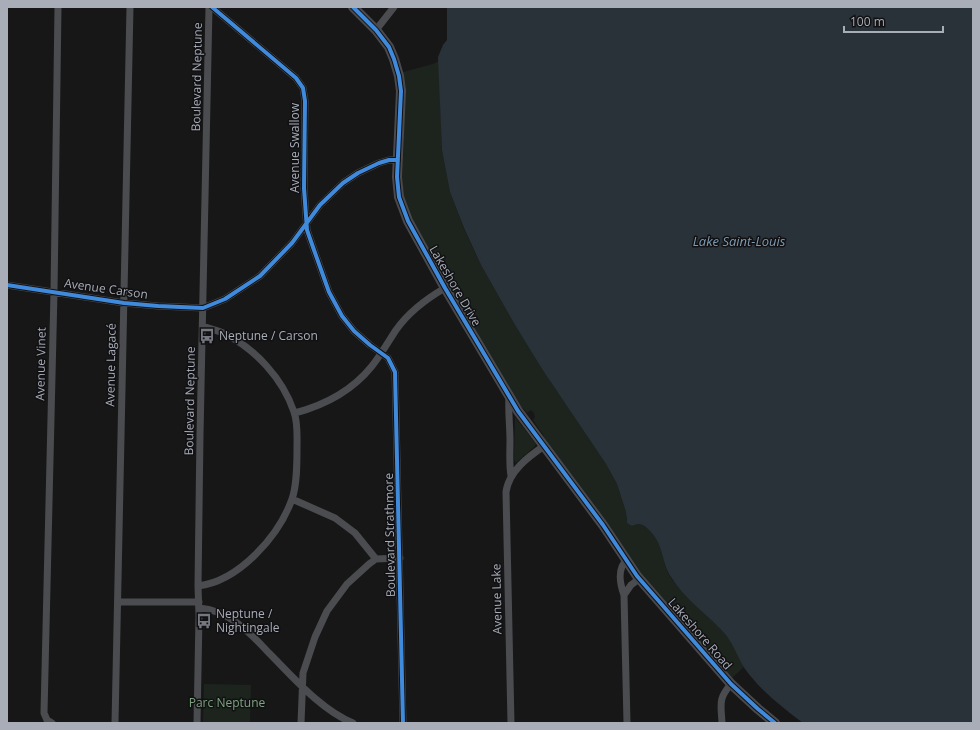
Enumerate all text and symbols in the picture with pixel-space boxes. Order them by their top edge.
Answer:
scale bar [844,8,943,34]
text: 100 m [850,13,885,30]
street label: Boulevard Neptune [187,22,206,132]
street label: Avenue Swallow [286,102,303,193]
water label: Lake Saint-Louis [693,232,786,250]
street label: Lakeshore Drive [425,242,486,329]
street label: Avenue Carson [63,274,149,303]
street label: Avenue Lagacé [101,323,120,407]
street label: Avenue Vinet [31,327,50,401]
bus stop icon: Neptune / Carson [198,327,216,345]
place label: Neptune / Carson [219,327,318,344]
street label: Boulevard Neptune [180,346,199,456]
street label: Boulevard Strathmore [380,473,399,597]
street label: Avenue Lake [487,563,506,635]
street label: Lakeshore Road [665,594,736,673]
place label: Neptune / Nightingale [216,605,280,636]
bus stop icon: Neptune / Nightingale [195,612,213,630]
park label: Parc Neptune [189,694,266,711]

